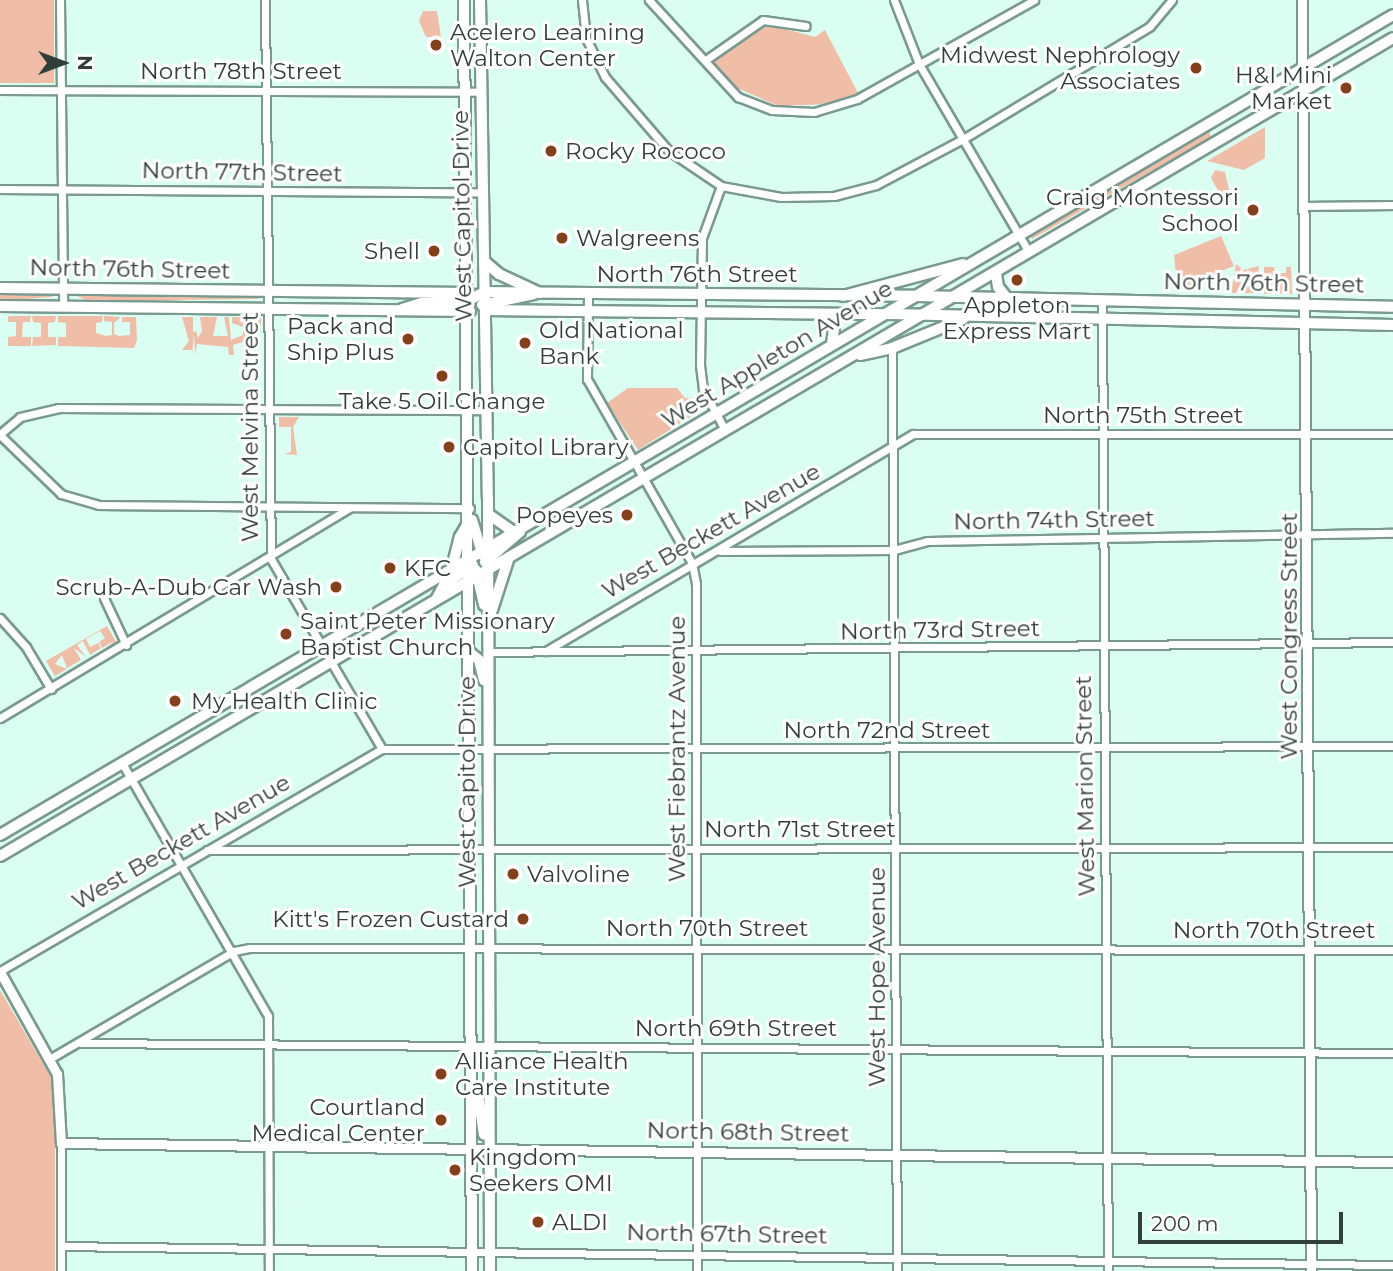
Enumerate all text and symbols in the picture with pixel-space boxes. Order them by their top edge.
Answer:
place label: Acelero Learning Walton Center [450,18,645,72]
north arrow [28,28,98,98]
marker: Acelero Learning Walton Center [428,37,444,53]
place label: Midwest Nephrology Associates [940,41,1180,95]
text: N [73,55,96,71]
street label: North 78th Street [140,57,342,85]
marker: Midwest Nephrology Associates [1186,58,1206,78]
place label: H&I Mini Market [1235,61,1332,115]
marker: H&I Mini Market [1338,80,1354,96]
street label: West Capitol Drive [446,110,478,322]
place label: Rocky Rococo [565,137,726,165]
marker: Rocky Rococo [543,143,559,159]
street label: North 77th Street [141,156,343,188]
place label: Craig Montessori School [1046,183,1239,237]
marker: Craig Montessori School [1245,202,1261,218]
place label: Walgreens [576,224,699,252]
marker: Walgreens [554,230,570,246]
place label: Shell [364,237,420,265]
marker: Shell [426,243,442,259]
street label: North 76th Street [29,253,231,285]
street label: North 76th Street [596,260,798,288]
street label: North 76th Street [1163,267,1365,299]
marker: Appleton Express Mart [1009,272,1025,288]
street label: West Appleton Avenue [657,274,897,434]
place label: Appleton Express Mart [943,291,1091,345]
street label: West Melvina Street [236,312,264,542]
place label: Pack and Ship Plus [287,312,394,366]
place label: Old National Bank [539,316,684,370]
marker: Pack and Ship Plus [400,331,416,347]
marker: Old National Bank [517,335,533,351]
marker: Take 5 Oil Change [434,368,450,384]
place label: Take 5 Oil Change [339,387,545,415]
street label: North 75th Street [1043,401,1243,429]
place label: Capitol Library [463,433,629,461]
marker: Capitol Library [441,439,457,455]
street label: West Beckett Avenue [597,457,825,605]
place label: Popeyes [516,501,613,529]
street label: North 74th Street [953,504,1155,536]
marker: Popeyes [619,507,635,523]
street label: West Congress Street [1275,512,1303,760]
place label: KFC [404,554,451,582]
marker: KFC [382,560,398,576]
place label: Scrub-A-Dub Car Wash [55,573,322,601]
marker: Scrub-A-Dub Car Wash [328,579,344,595]
place label: Saint Peter Missionary Baptist Church [300,607,555,661]
street label: North 73rd Street [840,614,1040,646]
street label: West Fiebrantz Avenue [663,616,691,882]
marker: Saint Peter Missionary Baptist Church [278,626,294,642]
street label: West Marion Street [1069,675,1101,897]
street label: West Capitol Drive [453,676,481,888]
place label: My Health Clinic [191,687,378,715]
marker: My Health Clinic [165,691,185,711]
street label: North 72nd Street [784,716,990,744]
street label: West Beckett Avenue [67,768,295,916]
street label: North 71st Street [704,815,896,843]
place label: Valvoline [527,860,630,888]
marker: Valvoline [505,866,521,882]
street label: West Hope Avenue [863,867,891,1087]
place label: Kitt's Frozen Custard [272,905,509,933]
marker: Kitt's Frozen Custard [515,911,531,927]
street label: North 70th Street [606,914,808,942]
street label: North 70th Street [1173,916,1375,944]
street label: North 69th Street [635,1014,837,1042]
place label: Alliance Health Care Institute [455,1047,629,1101]
marker: Alliance Health Care Institute [433,1066,449,1082]
place label: Courtland Medical Center [251,1093,425,1147]
marker: Courtland Medical Center [431,1110,451,1130]
street label: North 68th Street [646,1116,850,1148]
place label: Kingdom Seekers OMI [469,1143,613,1197]
marker: Kingdom Seekers OMI [447,1162,463,1178]
scale bar [1141,1198,1346,1242]
place label: ALDI [552,1208,608,1236]
text: 200 m [1151,1211,1218,1236]
marker: ALDI [530,1214,546,1230]
street label: North 67th Street [626,1218,828,1250]

